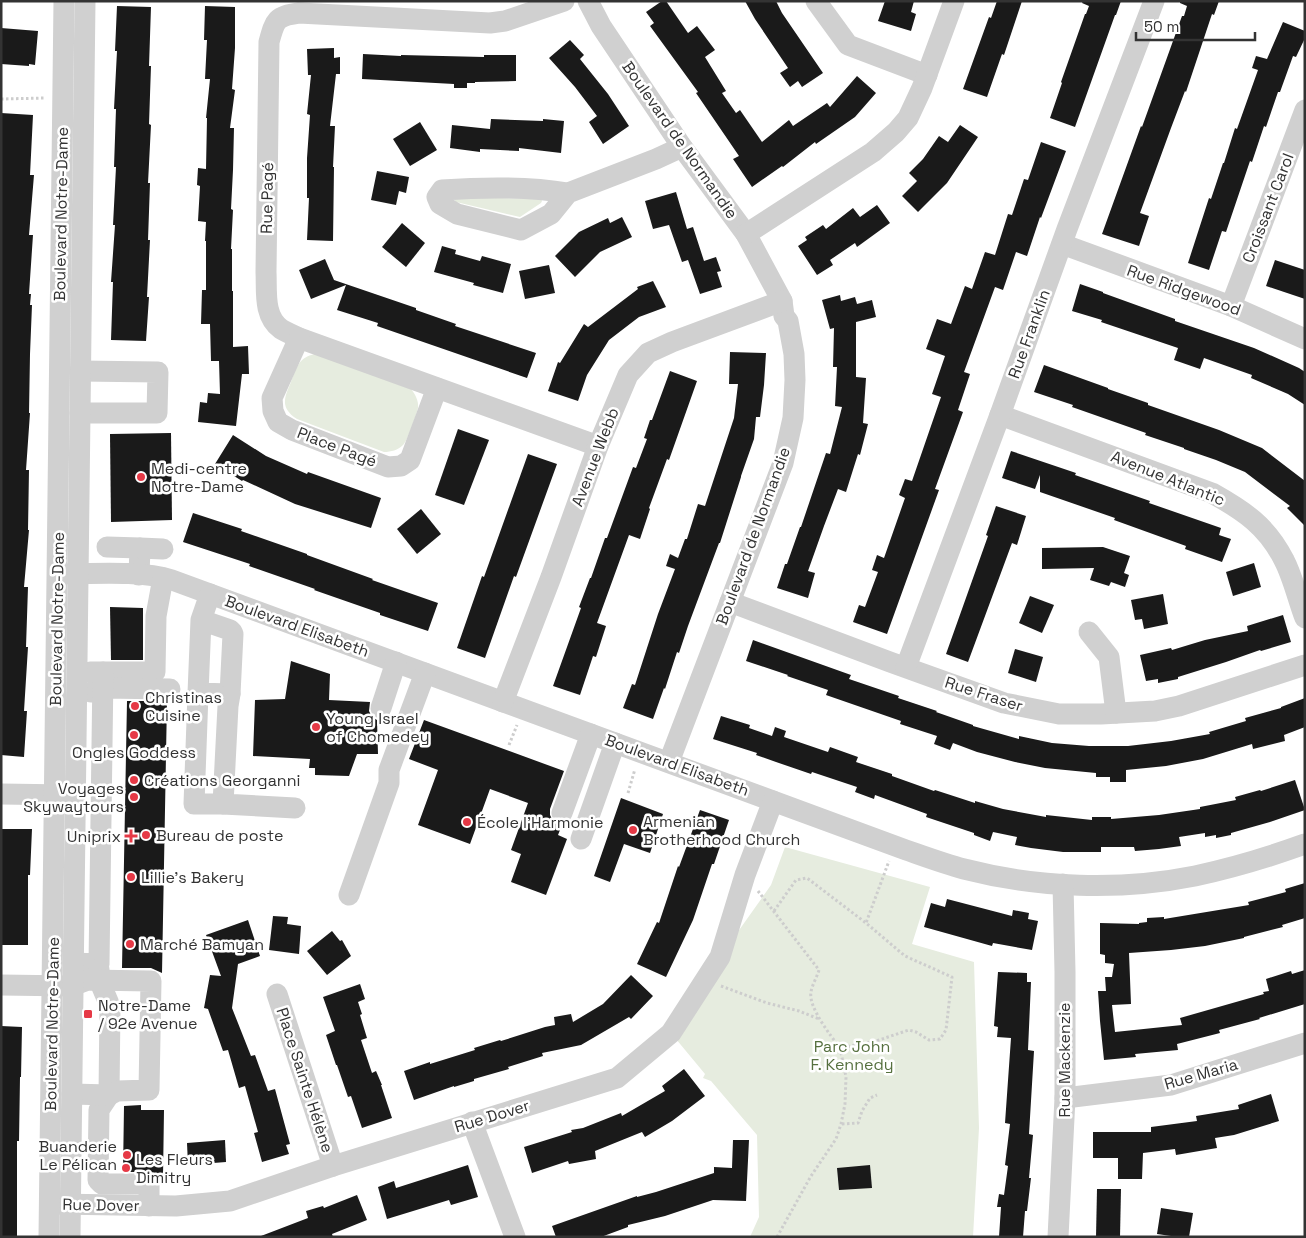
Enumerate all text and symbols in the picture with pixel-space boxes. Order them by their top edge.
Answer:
scale bar [1136,10,1255,42]
text: 50 m [1144,17,1179,36]
street label: Boulevard de Normandie [617,57,743,223]
street label: Boulevard Notre-Dame [49,127,73,301]
street label: Croissant Carol [1237,150,1299,266]
street label: Rue Pagé [256,162,278,234]
street label: Rue Ridgewood [1124,260,1244,320]
street label: Rue Franklin [1003,287,1055,381]
street label: Avenue Webb [566,405,624,509]
street label: Place Pagé [294,422,380,472]
street label: Boulevard de Normandie [711,444,795,628]
street label: Avenue Atlantic [1108,446,1228,510]
place label: Medi-centre Notre-Dame [151,458,247,497]
marker: Medi-centre Notre-Dame [135,471,147,483]
street label: Boulevard Notre-Dame [45,532,69,706]
street label: Boulevard Elisabeth [222,590,372,662]
street label: Rue Fraser [942,672,1026,716]
place label: Christinas Cuisine [145,687,222,726]
marker: Christinas Cuisine [129,700,141,712]
place label: Young Israel of Chomedey [326,708,430,747]
marker: Young Israel of Chomedey [310,721,322,733]
marker: Ongles Goddess [128,729,140,741]
street label: Boulevard Elisabeth [602,729,752,801]
place label: Ongles Goddess [72,742,196,763]
place label: Créations Georganni [144,770,300,791]
marker: Créations Georganni [128,774,140,786]
place label: Voyages Skywaytours [23,778,124,817]
marker: Voyages Skywaytours [128,791,140,803]
place label: Armenian Brotherhood Church [643,811,800,850]
place label: École l'Harmonie [477,812,603,833]
marker: École l'Harmonie [461,816,473,828]
marker: Armenian Brotherhood Church [627,824,639,836]
place label: Bureau de poste [156,825,283,846]
place label: Uniprix [67,826,121,847]
marker: Bureau de poste [140,829,152,841]
marker: Uniprix [125,830,137,842]
place label: Lillie's Bakery [141,867,244,888]
marker: Lillie's Bakery [125,871,137,883]
place label: Marché Bamyan [140,934,264,955]
street label: Boulevard Notre-Dame [40,937,64,1111]
marker: Marché Bamyan [124,938,136,950]
place label: Notre-Dame / 92e Avenue [98,995,197,1034]
street label: Rue Mackenzie [1054,1002,1075,1118]
street label: Place Sainte Hélène [272,1005,338,1155]
marker: Notre-Dame / 92e Avenue [82,1008,94,1020]
park label: Parc John F. Kennedy [810,1036,894,1075]
street label: Rue Maria [1162,1053,1240,1095]
street label: Rue Dover [452,1095,532,1137]
place label: Buanderie Le Pélican [38,1136,117,1175]
marker: Buanderie Le Pélican [121,1149,133,1161]
place label: Les Fleurs Dimitry [136,1149,213,1188]
marker: Les Fleurs Dimitry [120,1162,132,1174]
street label: Rue Dover [62,1194,140,1216]

